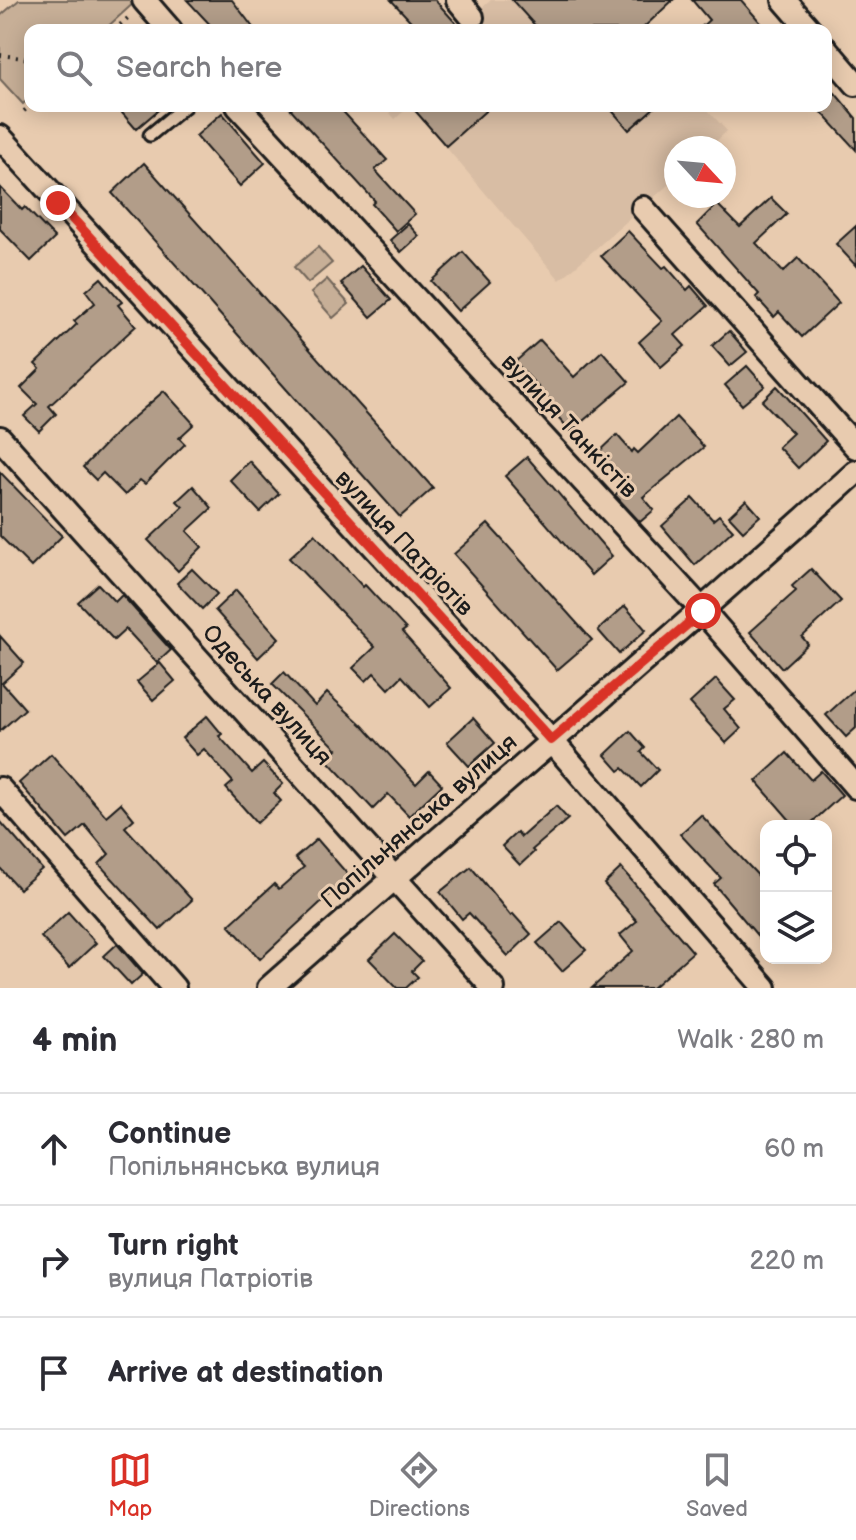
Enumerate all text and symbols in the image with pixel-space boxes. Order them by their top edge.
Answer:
search box [24,24,832,112]
icon: search [52,46,96,90]
text: Search here [116,50,282,86]
north arrow [664,136,736,208]
route end [40,185,76,221]
street label: вулиця Танкістів [495,348,643,504]
street label: вулиця Патріотів [329,464,479,622]
route start [685,593,721,629]
street label: Одеська вулиця [196,618,338,772]
street label: Попільнянська вулиця [315,728,523,914]
map controls [760,820,832,964]
button: locate [760,820,832,892]
button: layers [760,892,832,964]
text: 4 min [32,1020,118,1061]
text: Walk · 280 m [677,1025,824,1056]
text: Continue [108,1116,231,1152]
icon: ahead [32,1127,76,1171]
text: 60 m [764,1134,824,1165]
text: Попільнянська вулиця [108,1152,380,1183]
text: Turn right [108,1228,239,1264]
icon: right [32,1239,76,1283]
text: 220 m [750,1246,824,1277]
text: вулиця Патріотів [108,1264,313,1295]
icon: arrive [32,1351,76,1395]
text: Arrive at destination [108,1355,384,1391]
tab: Map [108,1448,152,1523]
tab: Directions [369,1448,470,1523]
tab: Saved [686,1448,748,1523]

